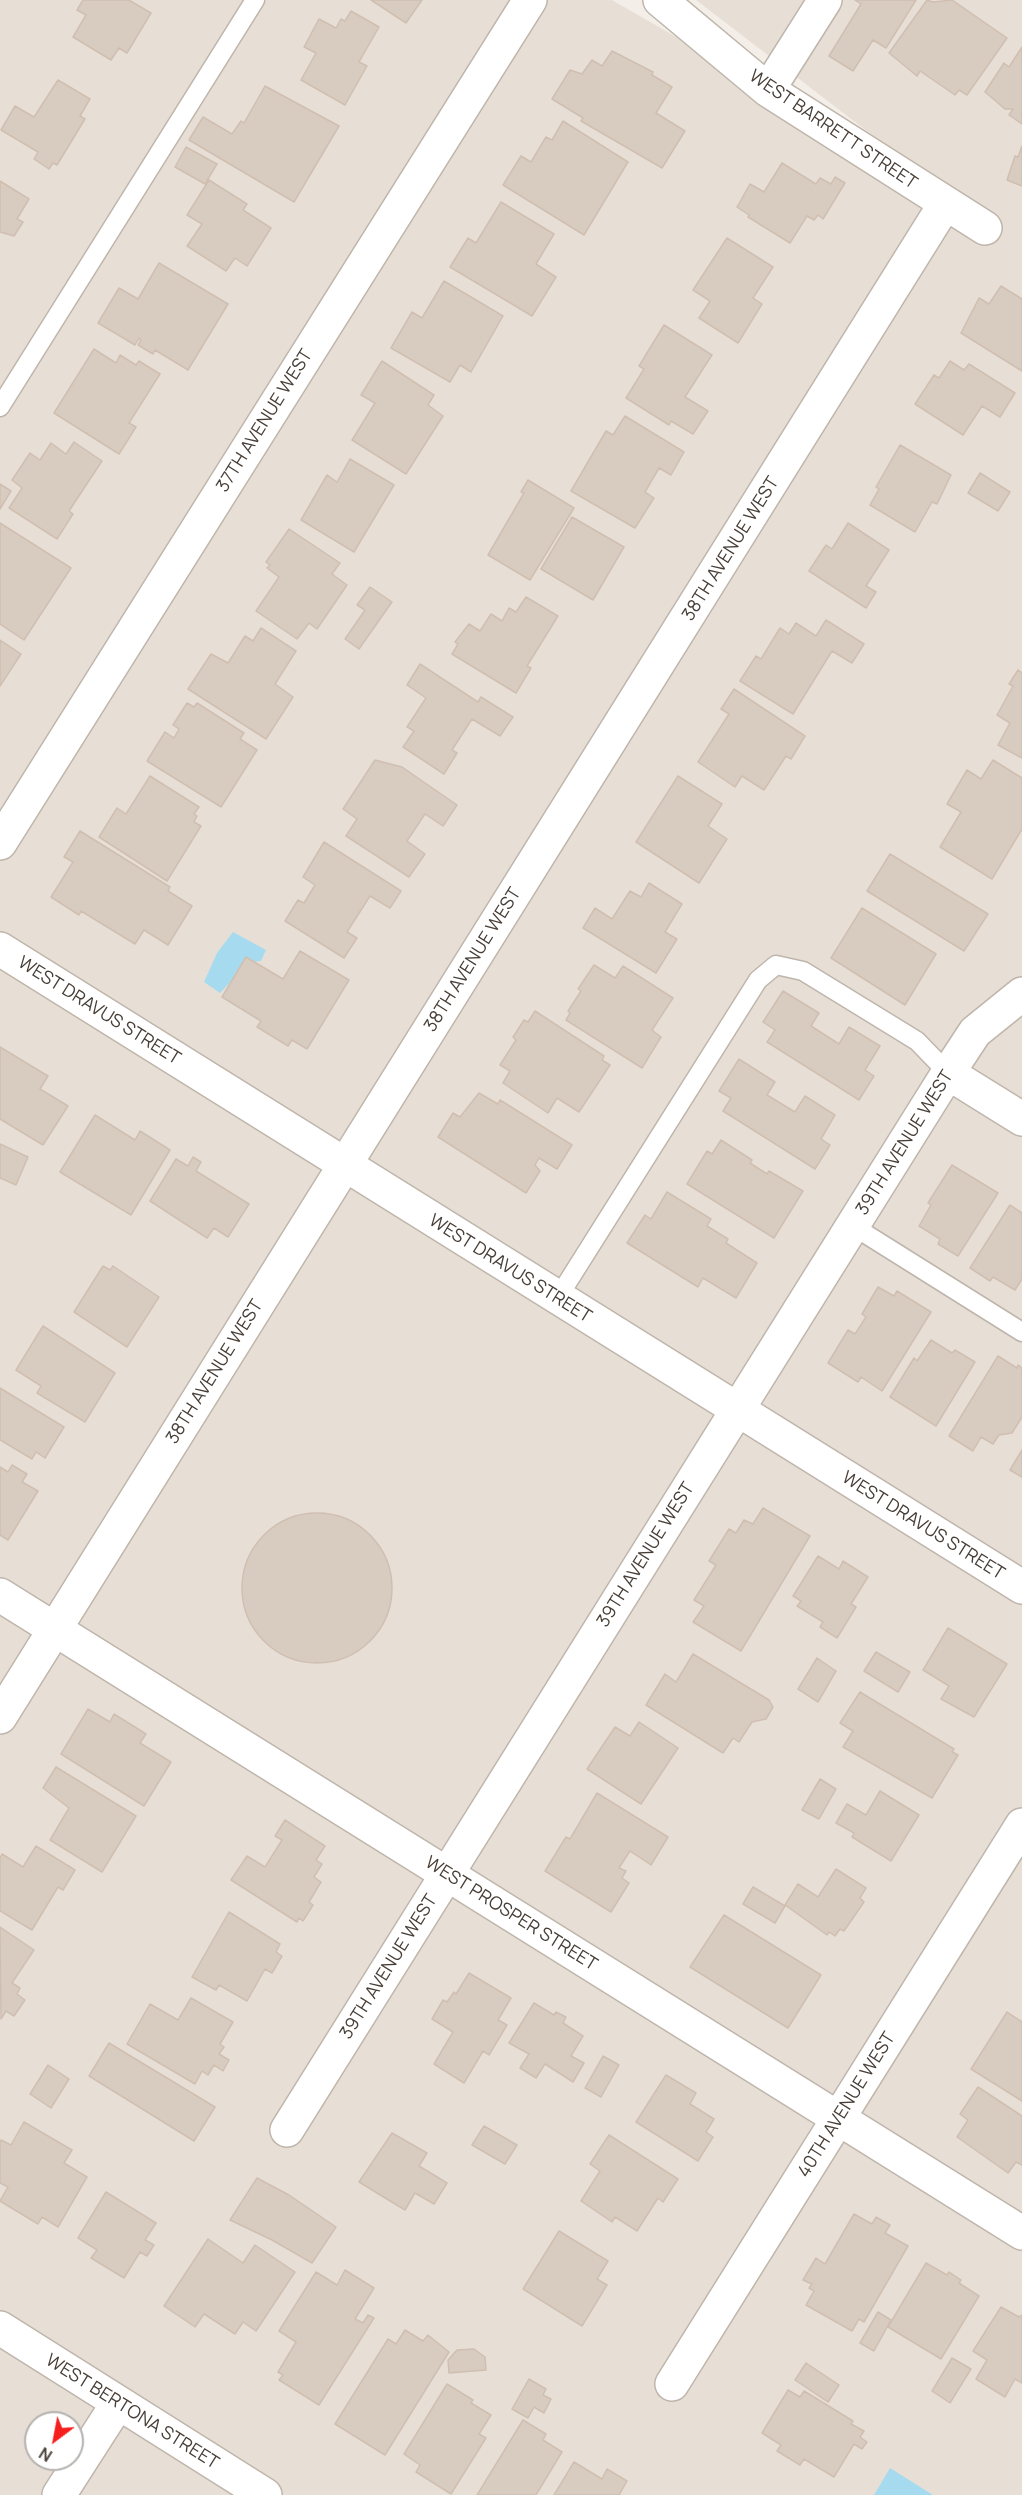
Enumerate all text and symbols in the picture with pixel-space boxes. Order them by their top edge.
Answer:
street label: WEST BARRETT STREET [745,66,921,194]
street label: 37TH AVENUE WEST [212,346,318,496]
street label: 38TH AVENUE WEST [678,473,784,625]
street label: 38TH AVENUE WEST [420,884,526,1036]
street label: WEST DRAVUS STREET [14,952,184,1070]
street label: 39TH AVENUE WEST [852,1067,958,1219]
street label: WEST DRAVUS STREET [425,1210,595,1328]
street label: 38TH AVENUE WEST [162,1296,268,1448]
street label: WEST DRAVUS STREET [838,1467,1008,1585]
street label: 39TH AVENUE WEST [593,1479,699,1631]
street label: WEST PROSPER STREET [421,1852,601,1976]
street label: 39TH AVENUE WEST [336,1891,442,2043]
street label: 40TH AVENUE WEST [794,2029,900,2181]
street label: WEST BERTONA STREET [41,2350,223,2474]
north arrow [24,2411,84,2471]

